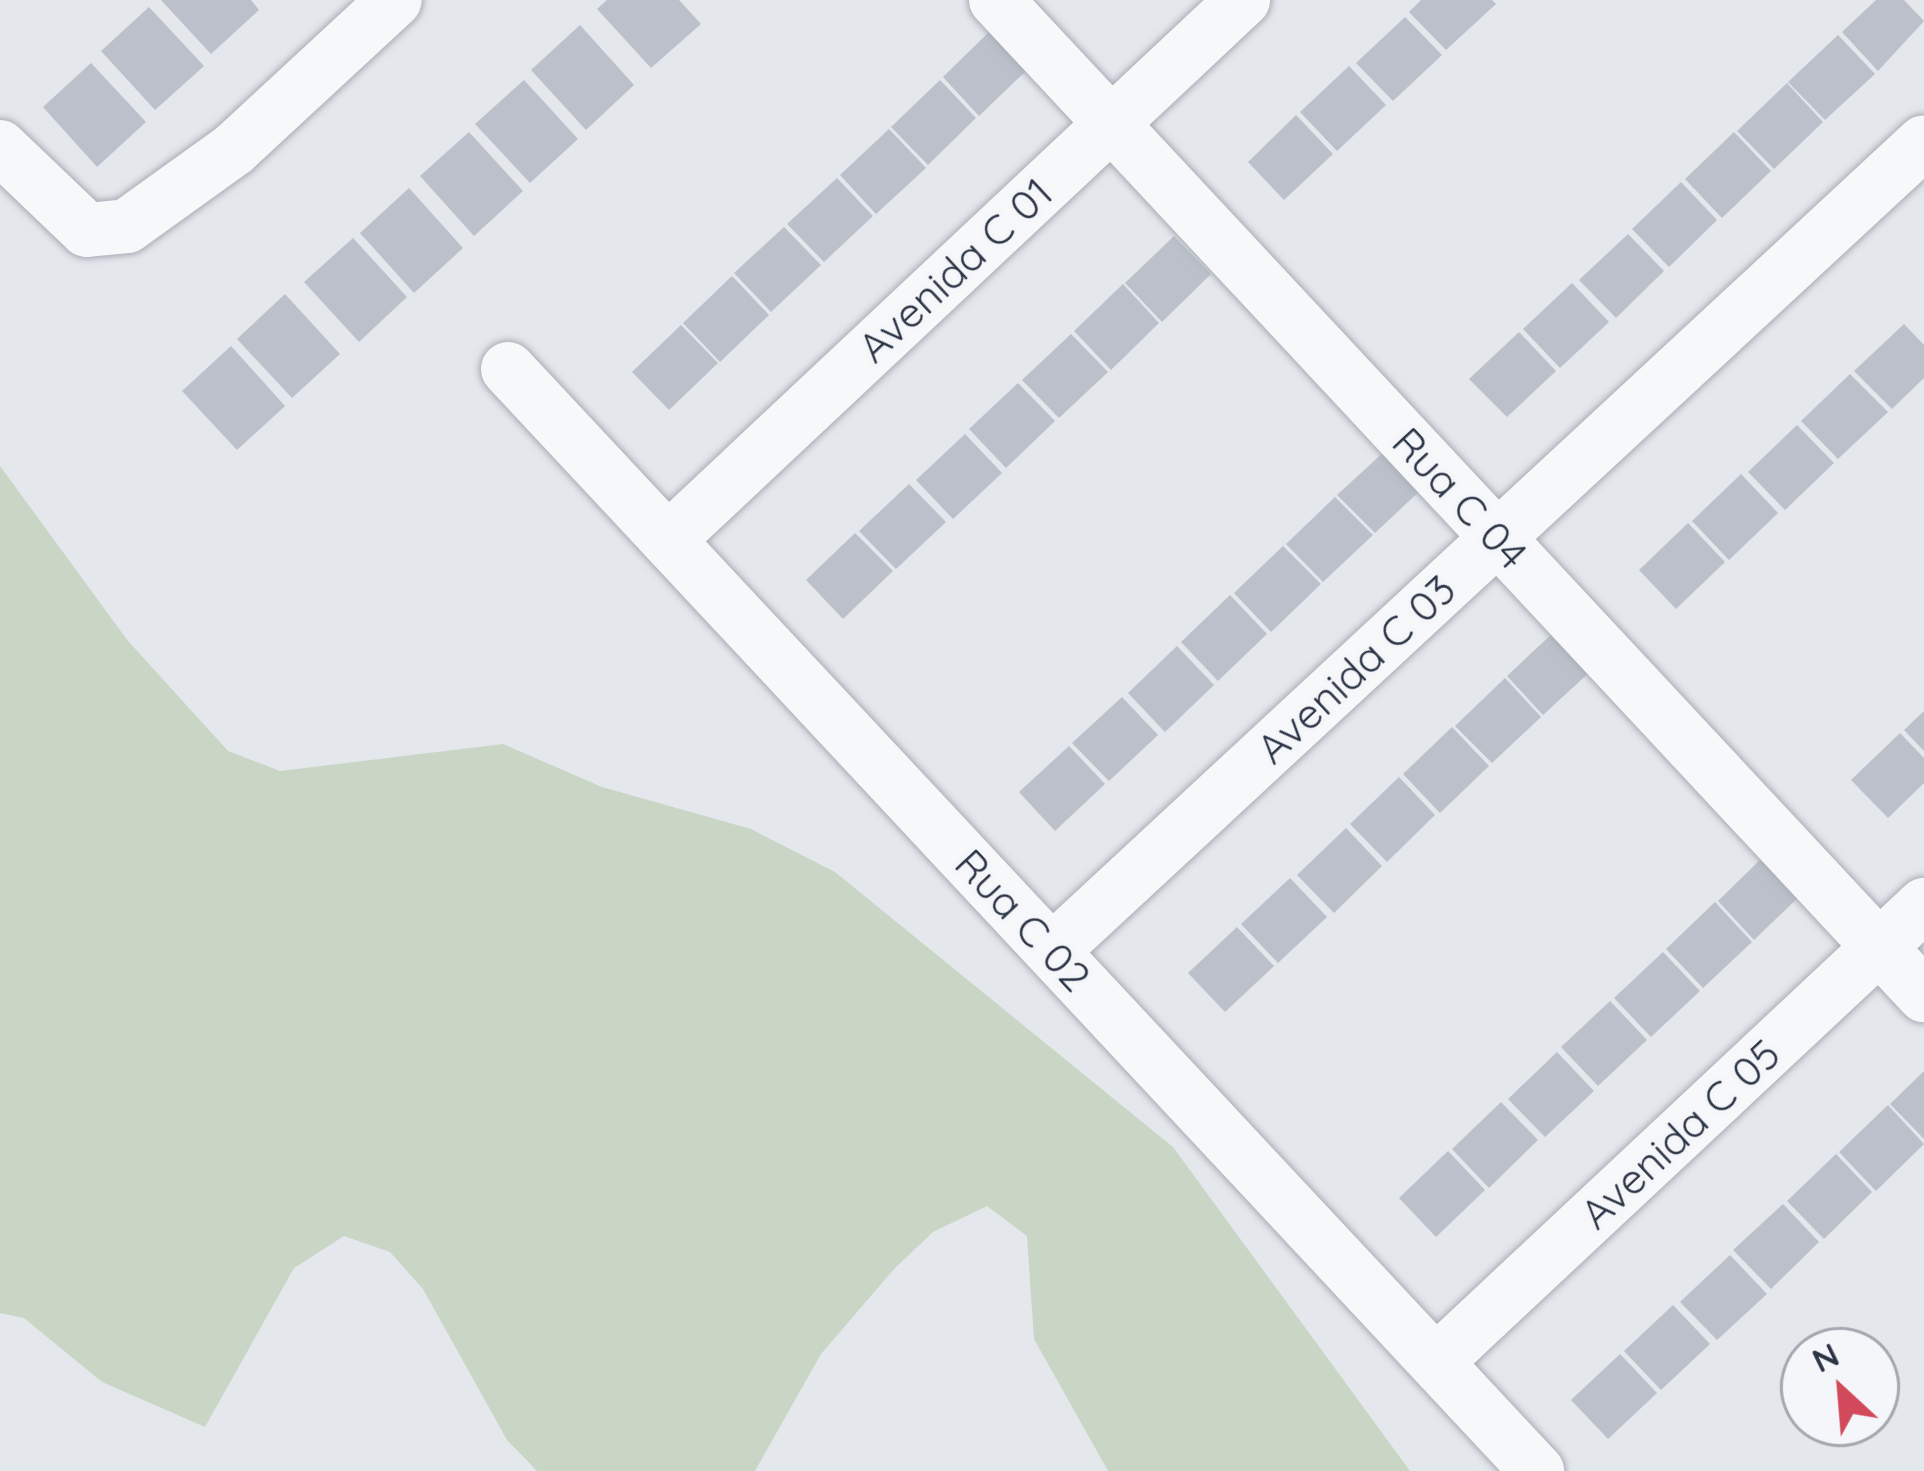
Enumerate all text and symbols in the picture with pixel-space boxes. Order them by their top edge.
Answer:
street label: Avenida C 01 [848,167,1062,373]
street label: Rua C 04 [1382,417,1538,579]
street label: Avenida C 03 [1246,564,1466,774]
street label: Rua C 02 [945,839,1101,1001]
street label: Avenida C 05 [1570,1029,1790,1239]
north arrow [1780,1327,1900,1447]
text: N [1805,1333,1845,1381]

